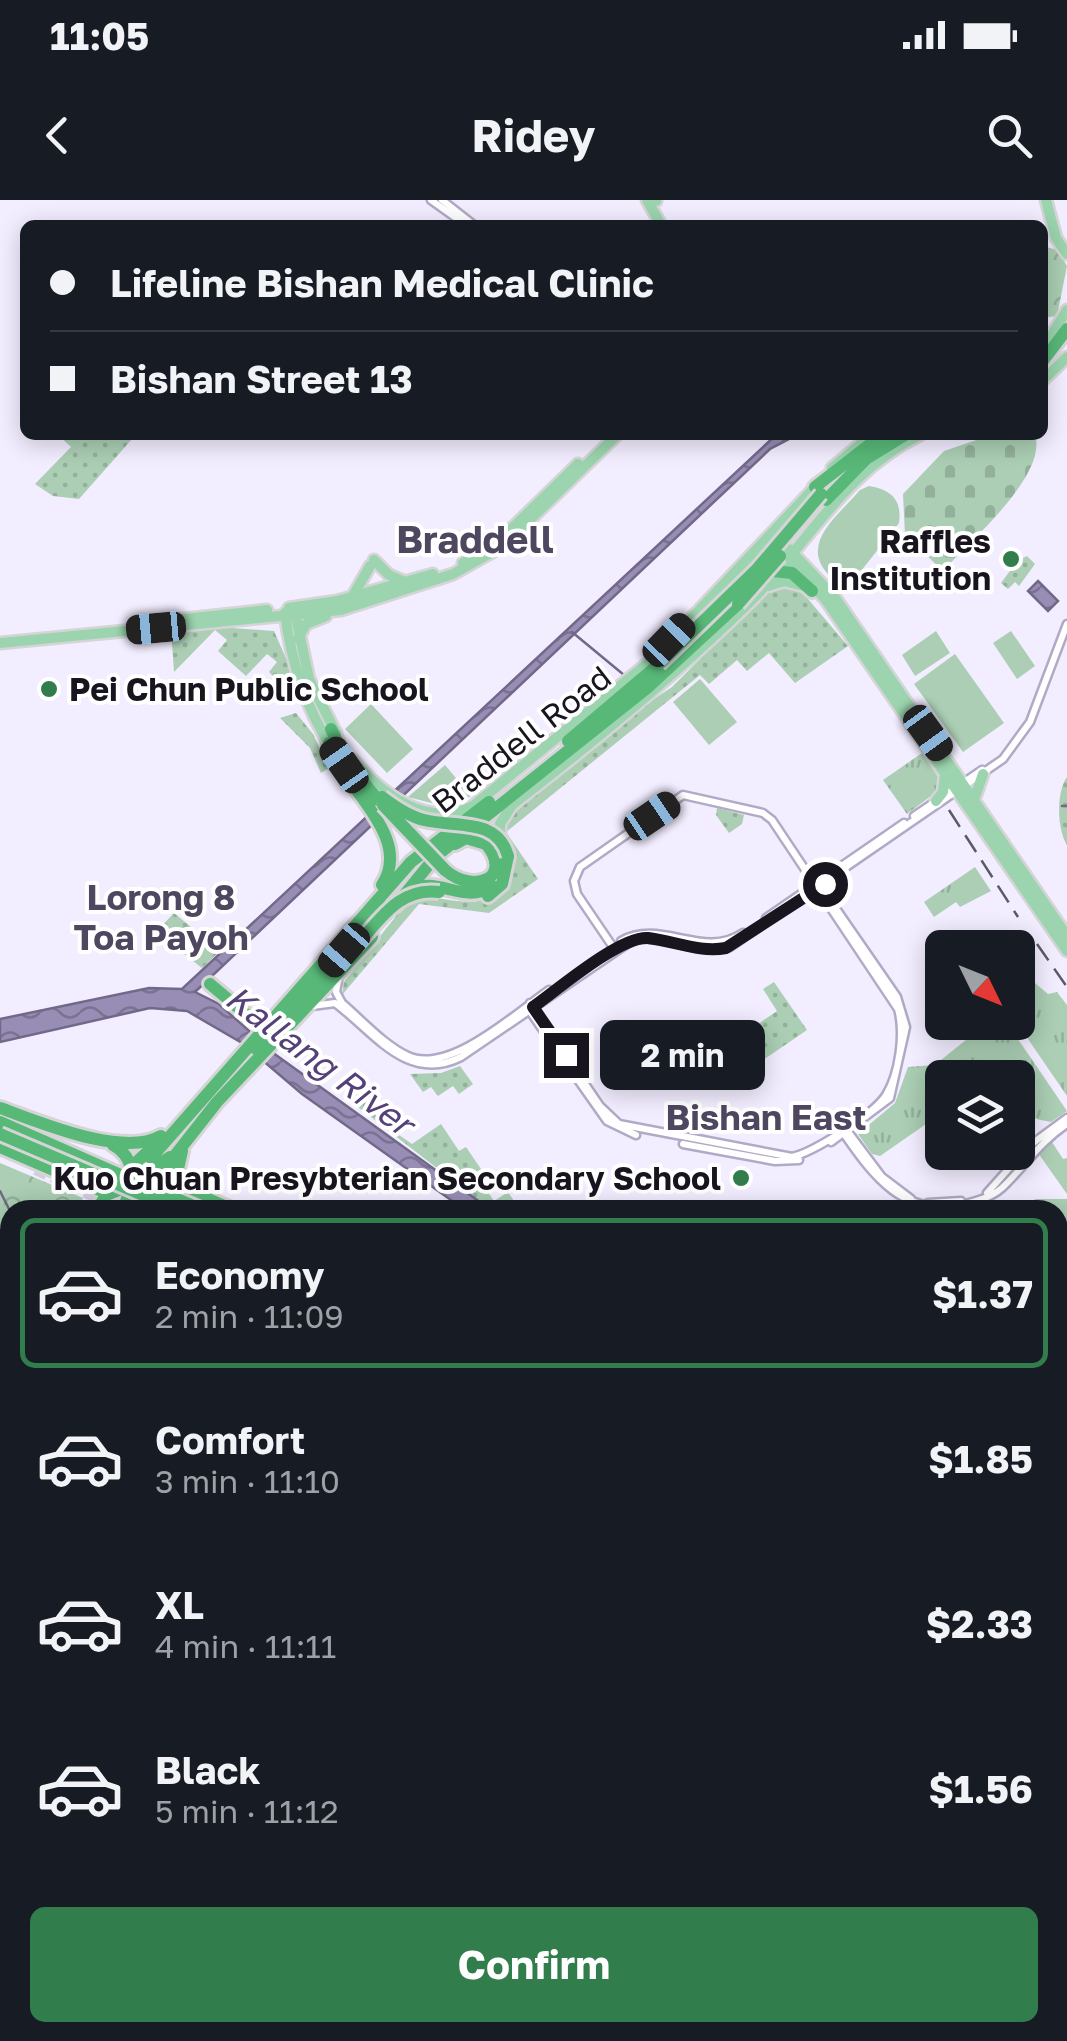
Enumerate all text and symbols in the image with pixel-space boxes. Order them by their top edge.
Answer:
text: 11:05 [50,13,149,58]
icon: back [30,108,85,163]
text: Ridey [472,108,595,162]
icon: search [982,108,1037,163]
text: Lifeline Bishan Medical Clinic [110,260,654,305]
text: Bishan Street 13 [110,356,413,401]
district label: Braddell [396,516,554,561]
place label: Raffles Institution [829,522,991,597]
marker: Raffles Institution [1000,548,1022,570]
car [637,608,701,672]
car [125,610,187,646]
street label: Braddell Road [424,657,618,821]
place label: Pei Chun Public School [69,670,429,708]
marker: Pei Chun Public School [38,678,60,700]
car [898,700,958,766]
car [315,732,373,798]
car [619,787,685,845]
route start [803,862,848,907]
district label: Lorong 8 Toa Payoh [73,876,249,958]
car [313,918,375,982]
north arrow [925,930,1035,1040]
map controls [925,930,1035,1170]
water label: Kallang River [218,976,425,1147]
callout: 2 min [601,1020,766,1090]
route end [544,1033,589,1078]
text: 2 min [641,1036,724,1074]
button: layers [925,1060,1035,1170]
district label: Bishan East [666,1096,866,1138]
place label: Kuo Chuan Presybterian Secondary School [53,1159,721,1197]
marker: Kuo Chuan Presybterian Secondary School [730,1167,752,1189]
icon: car [35,1248,125,1338]
text: Economy [155,1252,324,1297]
text: $1.37 [932,1271,1033,1316]
text: 2 min · 11:09 [155,1297,344,1335]
icon: car [35,1413,125,1503]
text: Comfort [155,1417,305,1462]
text: $1.85 [928,1436,1033,1481]
text: 3 min · 11:10 [155,1462,340,1500]
icon: car [35,1578,125,1668]
text: XL [155,1582,204,1627]
text: $2.33 [926,1601,1033,1646]
text: 4 min · 11:11 [155,1627,336,1665]
icon: car [35,1743,125,1833]
text: Black [155,1747,260,1792]
text: $1.56 [928,1766,1033,1811]
text: 5 min · 11:12 [155,1792,338,1830]
button: Confirm [30,1907,1038,2022]

